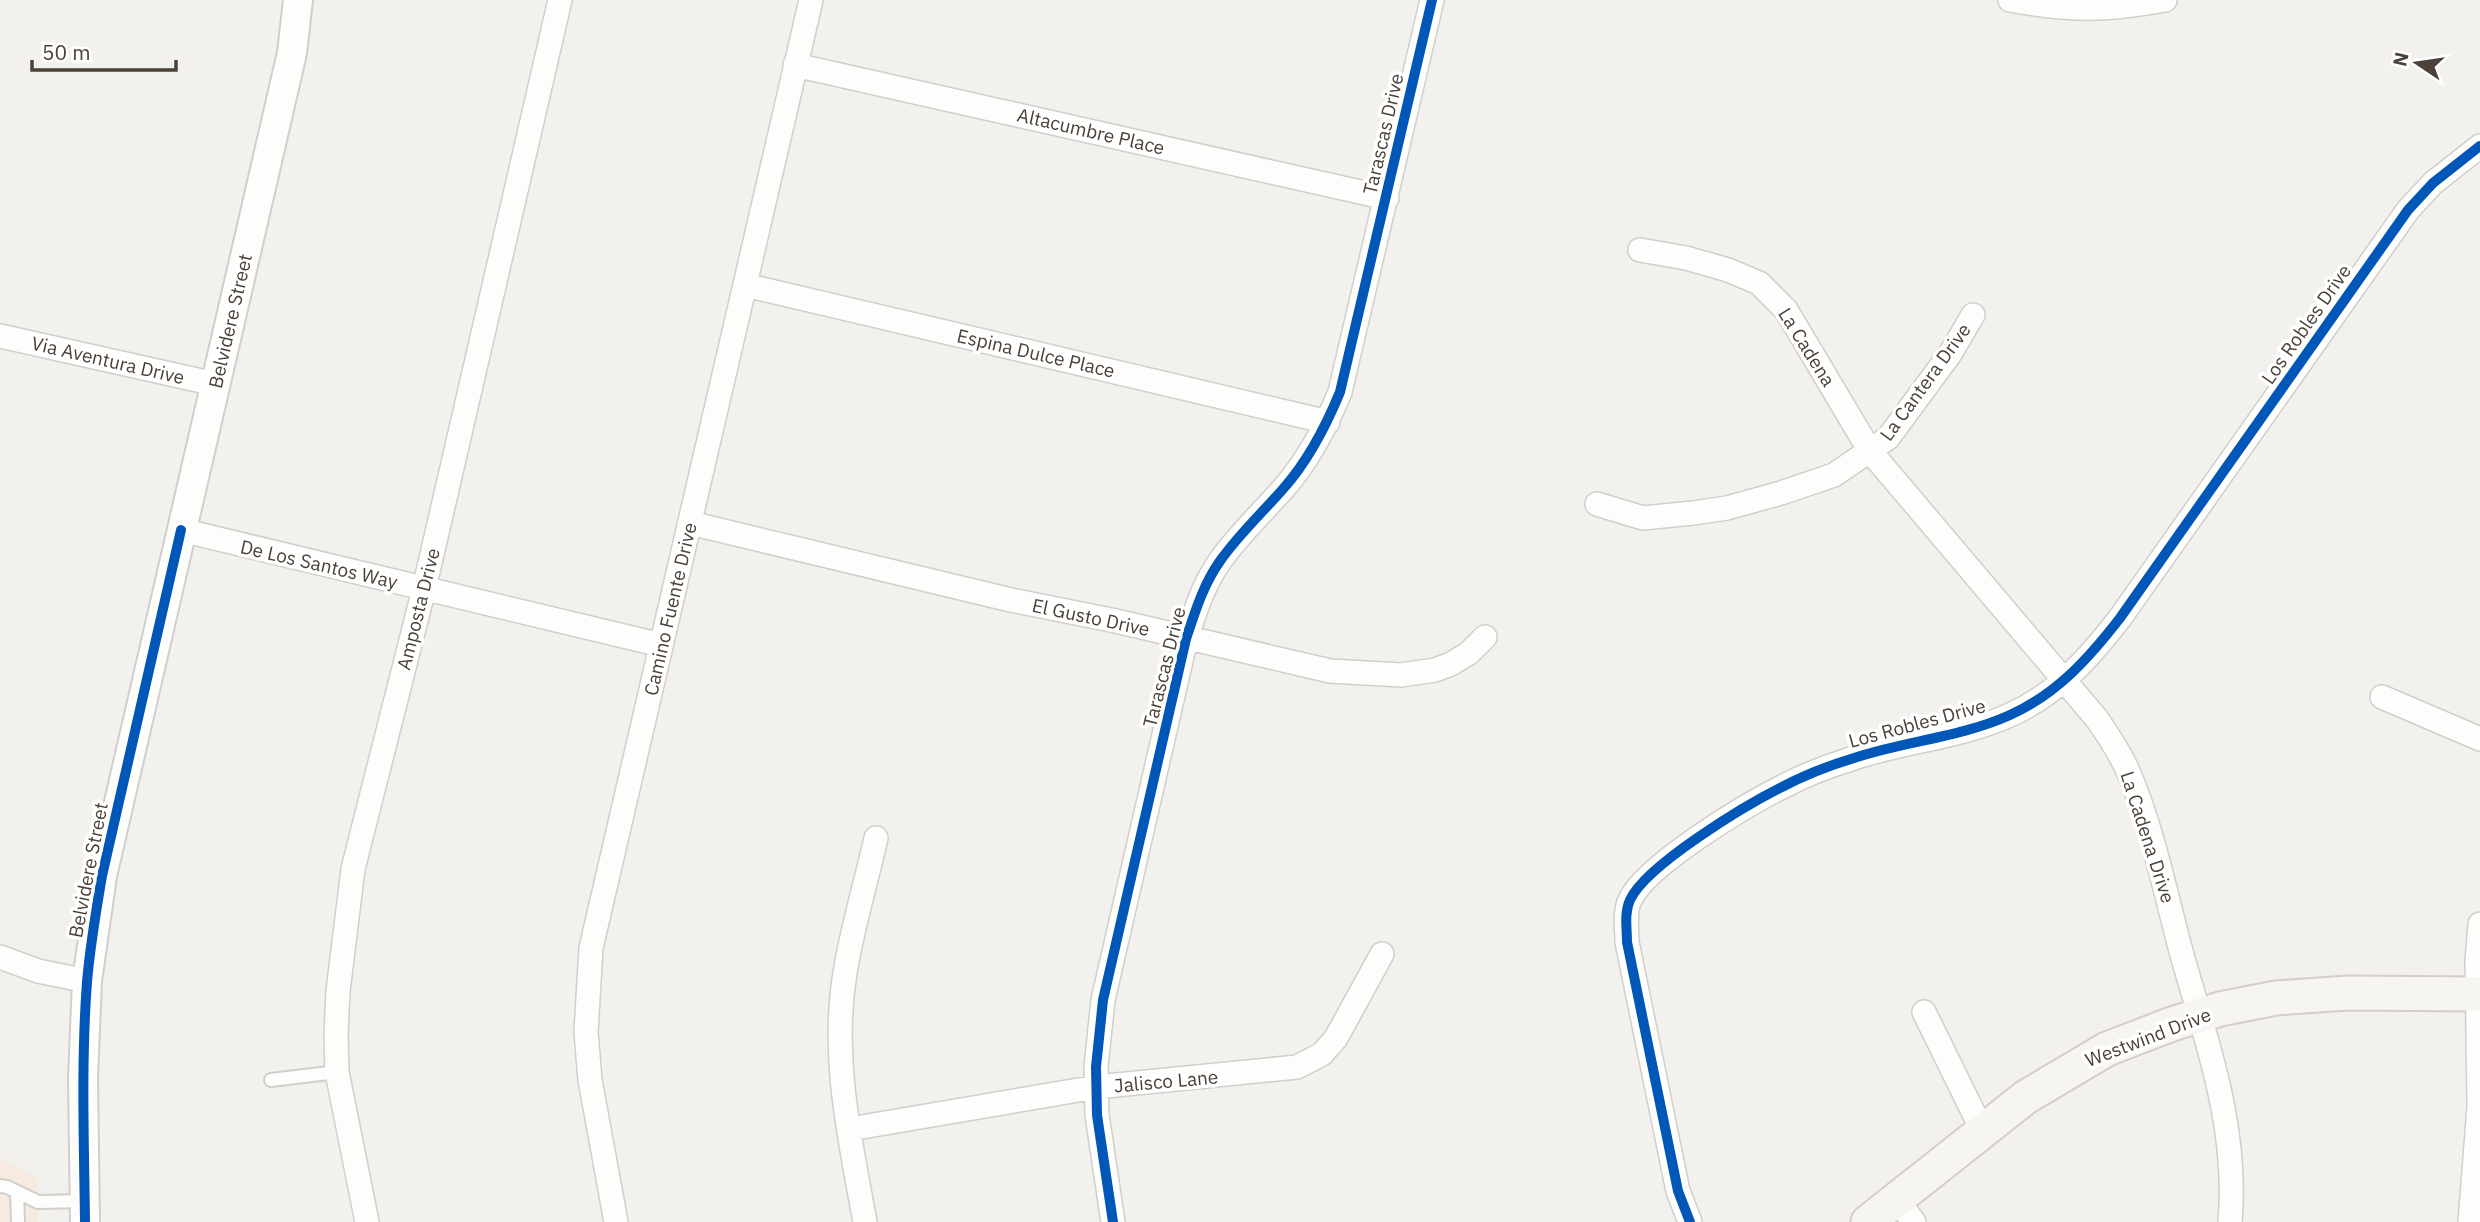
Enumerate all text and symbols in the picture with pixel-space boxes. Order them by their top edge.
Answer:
scale bar [32,28,175,72]
north arrow [2382,28,2452,98]
text: 50 m [42,38,91,66]
text: N [2387,50,2414,69]
street label: Tarascas Drive [1357,71,1409,197]
street label: Altacumbre Place [1015,102,1167,160]
street label: Belvidere Street [203,251,257,391]
street label: Los Robles Drive [2256,259,2356,389]
street label: La Cadena [1773,303,1841,391]
street label: La Cantera Drive [1874,319,1976,445]
street label: Espina Dulce Place [955,323,1117,383]
street label: Via Aventura Drive [29,331,187,389]
street label: Camino Fuente Drive [638,520,702,698]
street label: De Los Santos Way [238,534,400,594]
street label: Amposta Drive [391,545,445,673]
street label: El Gusto Drive [1030,593,1152,641]
street label: Tarascas Drive [1137,604,1191,730]
street label: Los Robles Drive [1846,693,1988,753]
street label: La Cadena Drive [2115,768,2181,906]
street label: Belvidere Street [63,800,113,940]
street label: Westwind Drive [2082,1002,2214,1072]
street label: Jalisco Lane [1113,1064,1219,1098]

